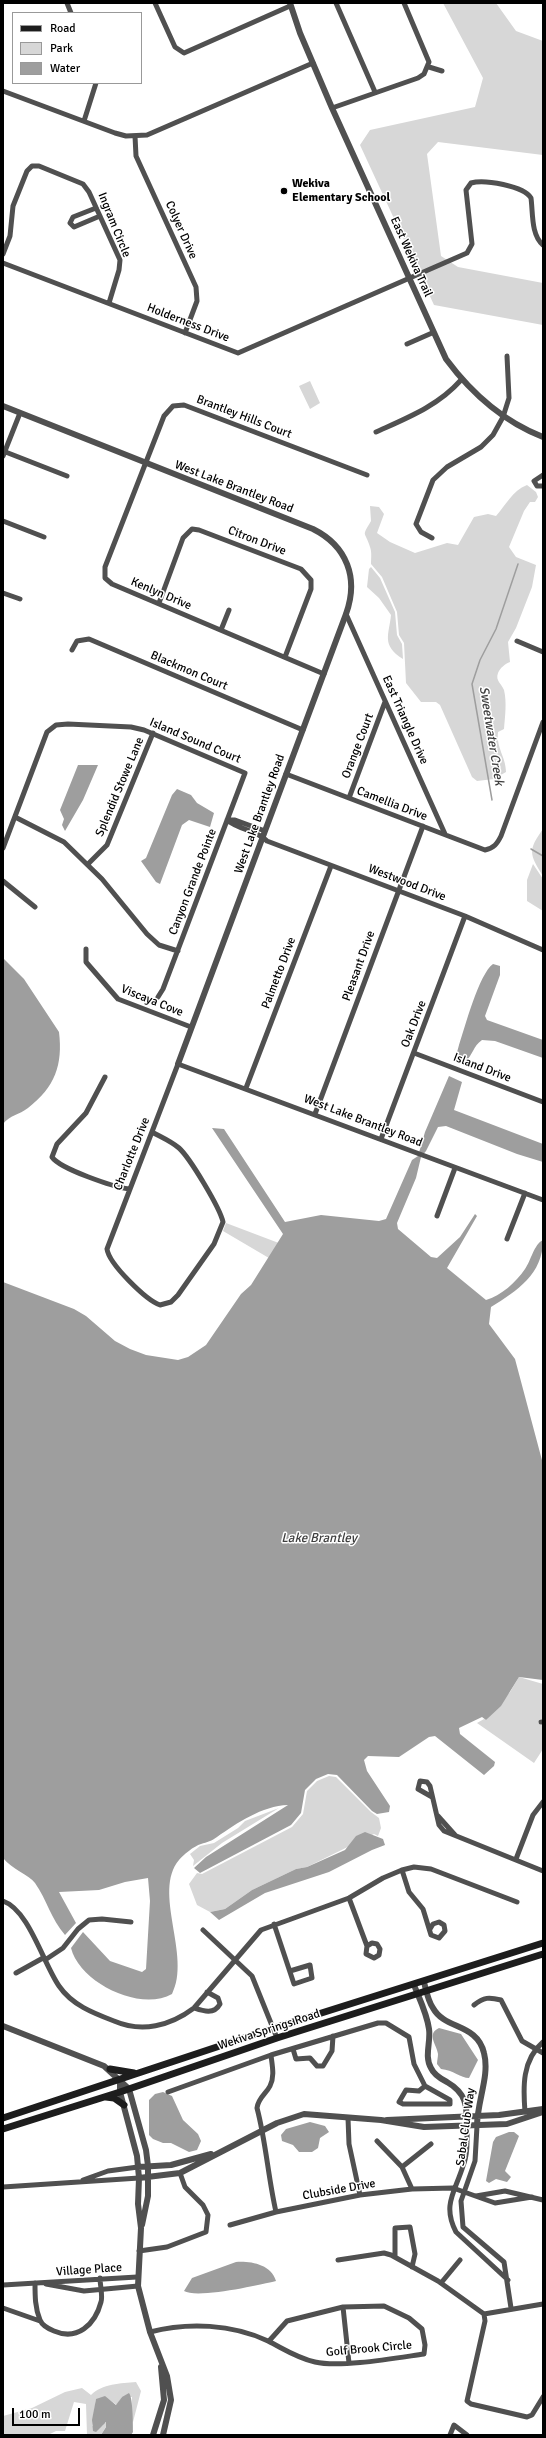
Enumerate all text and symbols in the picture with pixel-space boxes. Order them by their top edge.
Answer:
legend [12,12,142,84]
text: Road [50,21,76,36]
text: Park [50,41,73,56]
text: Water [50,61,80,76]
place label: Wekiva Elementary School [292,177,390,205]
marker: Wekiva Elementary School [279,186,289,196]
street label: Ingram Circle [94,190,134,260]
street label: Colyer Drive [162,199,200,261]
street label: East Wekiva Trail [387,215,435,299]
street label: Holderness Drive [145,301,231,345]
street label: Brantley Hills Court [194,392,294,442]
street label: West Lake Brantley Road [173,458,295,516]
street label: Citron Drive [226,523,288,559]
street label: Kenlyn Drive [128,575,194,613]
street label: Blackmon Court [148,648,230,694]
street label: East Triangle Drive [379,673,431,767]
water label: Sweetwater Creek [475,685,507,787]
street label: Orange Court [339,711,377,781]
street label: Island Sound Court [147,715,243,767]
street label: Splendid Stowe Lane [93,735,147,839]
street label: West Lake Brantley Road [232,752,288,876]
street label: Camellia Drive [355,784,429,824]
street label: Canyon Grande Pointe [166,827,220,937]
street label: Westwood Drive [366,862,448,904]
street label: Pleasant Drive [340,929,378,1003]
street label: Palmetto Drive [259,935,299,1011]
street label: Viscaya Cove [119,982,185,1020]
street label: Oak Drive [398,998,430,1050]
street label: Island Drive [451,1050,513,1086]
street label: West Lake Brantley Road [302,1092,424,1150]
street label: Charlotte Drive [111,1115,153,1193]
water label: Lake Brantley [281,1531,357,1547]
street label: Wekiva Springs Road [216,2007,322,2053]
street label: Sabal Club Way [453,2087,479,2167]
street label: Clubside Drive [301,2176,377,2204]
street label: Village Place [56,2261,122,2279]
street label: Golf Brook Circle [325,2338,413,2360]
scale bar [14,2400,82,2426]
text: 100 m [19,2407,51,2422]

